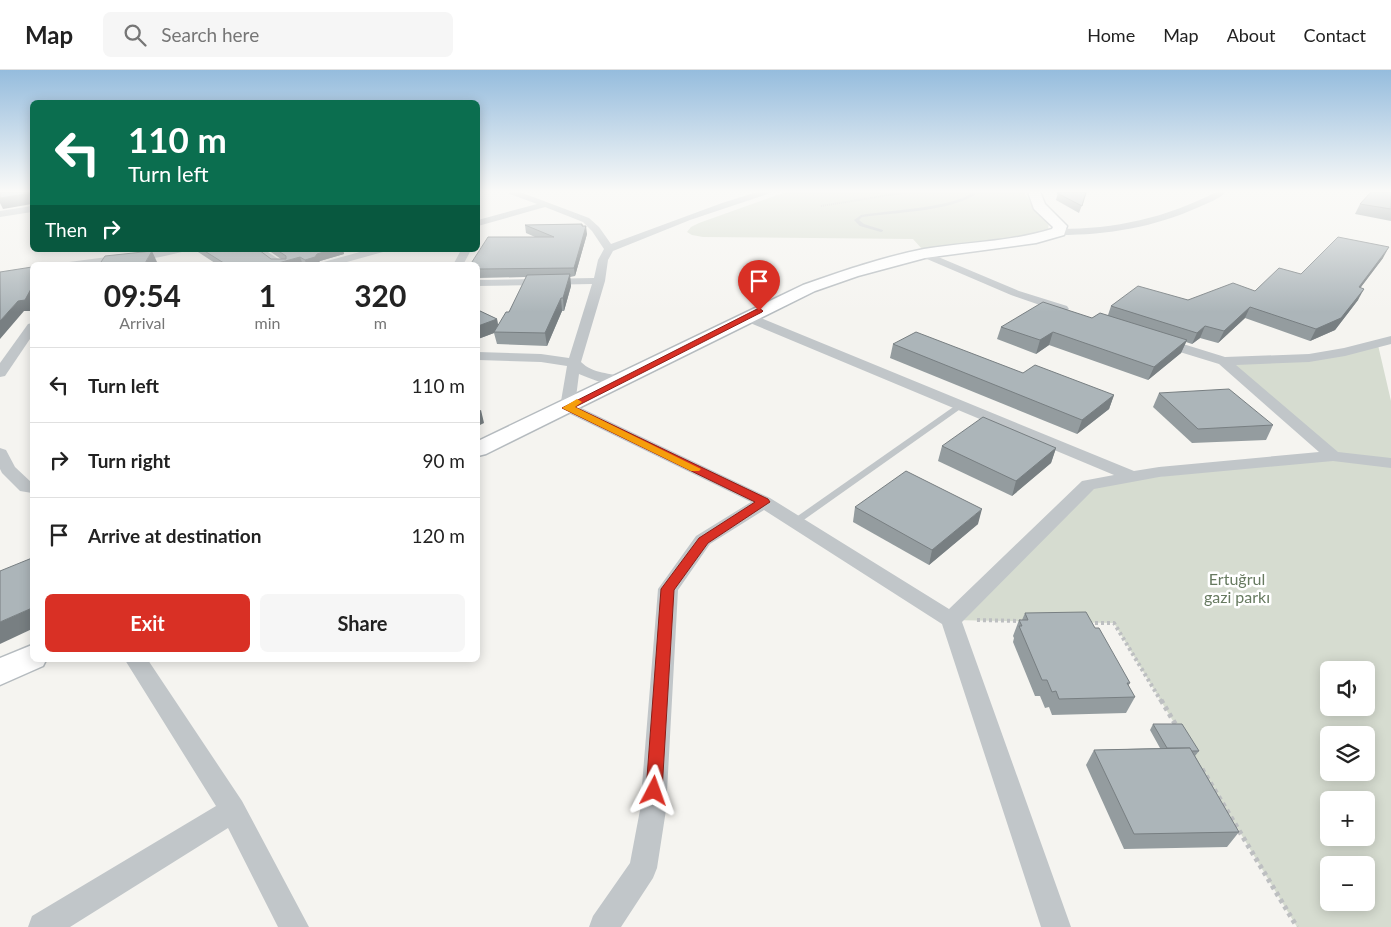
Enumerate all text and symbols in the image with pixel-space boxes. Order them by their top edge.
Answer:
search box [103,12,453,57]
text: Map [25,20,73,49]
icon: search [121,21,149,49]
text: Search here [161,23,259,46]
text: Home [1087,24,1135,46]
text: Map [1163,24,1199,46]
text: About [1227,24,1276,46]
text: Contact [1304,24,1366,46]
text: 110 m [128,118,227,160]
icon: left [45,120,110,185]
text: Turn left [128,160,209,187]
icon: right [97,215,125,243]
text: Then [45,218,87,241]
pin [738,260,780,311]
icon: arrive [745,267,773,295]
text: 09:54 [104,277,181,313]
text: 1 [259,277,276,313]
text: 320 [354,277,406,313]
text: Arrival [119,313,165,332]
text: min [255,313,281,332]
text: m [374,313,387,332]
icon: left [45,371,73,399]
text: Turn left [88,374,159,397]
text: 110 m [411,374,465,397]
icon: right [45,446,73,474]
text: Turn right [88,449,170,472]
text: 90 m [422,449,465,472]
icon: arrive [45,521,73,549]
text: Arrive at destination [88,524,261,547]
text: 120 m [411,524,465,547]
park label: Ertuğrul gazi parkı [1204,569,1270,606]
button: Exit [45,594,250,652]
button: Share [260,594,465,652]
map controls [1320,661,1375,911]
button: sound [1320,661,1375,716]
button: layers [1320,726,1375,781]
position arrow [627,764,679,816]
button: + [1320,791,1375,846]
button: − [1320,856,1375,911]

